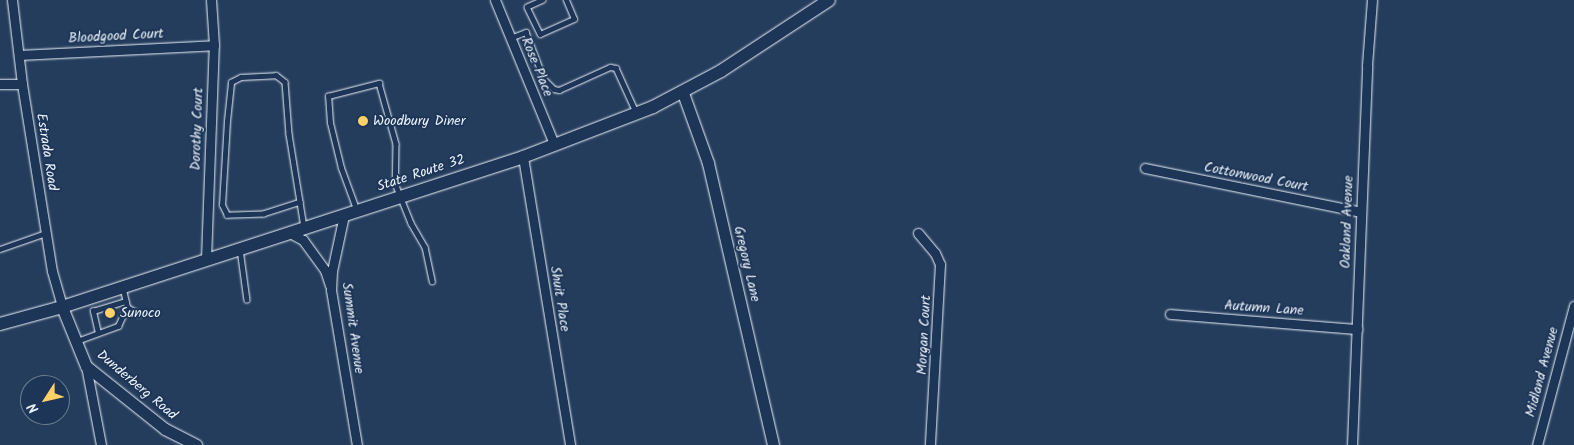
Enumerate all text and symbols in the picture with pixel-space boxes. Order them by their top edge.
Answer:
street label: Bloodgood Court [68,25,164,47]
street label: Rose Place [518,35,556,99]
street label: Dorothy Court [187,87,207,171]
street label: Estrada Road [33,112,61,192]
place label: Woodbury Diner [373,113,465,129]
marker: Woodbury Diner [357,115,369,127]
street label: State Route 32 [375,151,467,195]
street label: Cottonwood Court [1203,159,1309,195]
street label: Oakland Avenue [1337,175,1357,269]
street label: Gregory Lane [730,224,764,304]
street label: Shuit Place [547,265,573,333]
street label: Summit Avenue [338,281,368,375]
street label: Morgan Court [914,295,934,375]
street label: Autumn Lane [1224,297,1304,319]
place label: Sunoco [120,305,161,321]
marker: Sunoco [104,307,116,319]
street label: Midland Avenue [1522,325,1562,419]
street label: Dunderberg Road [93,347,181,423]
north arrow [20,375,70,425]
text: N [22,398,45,418]

